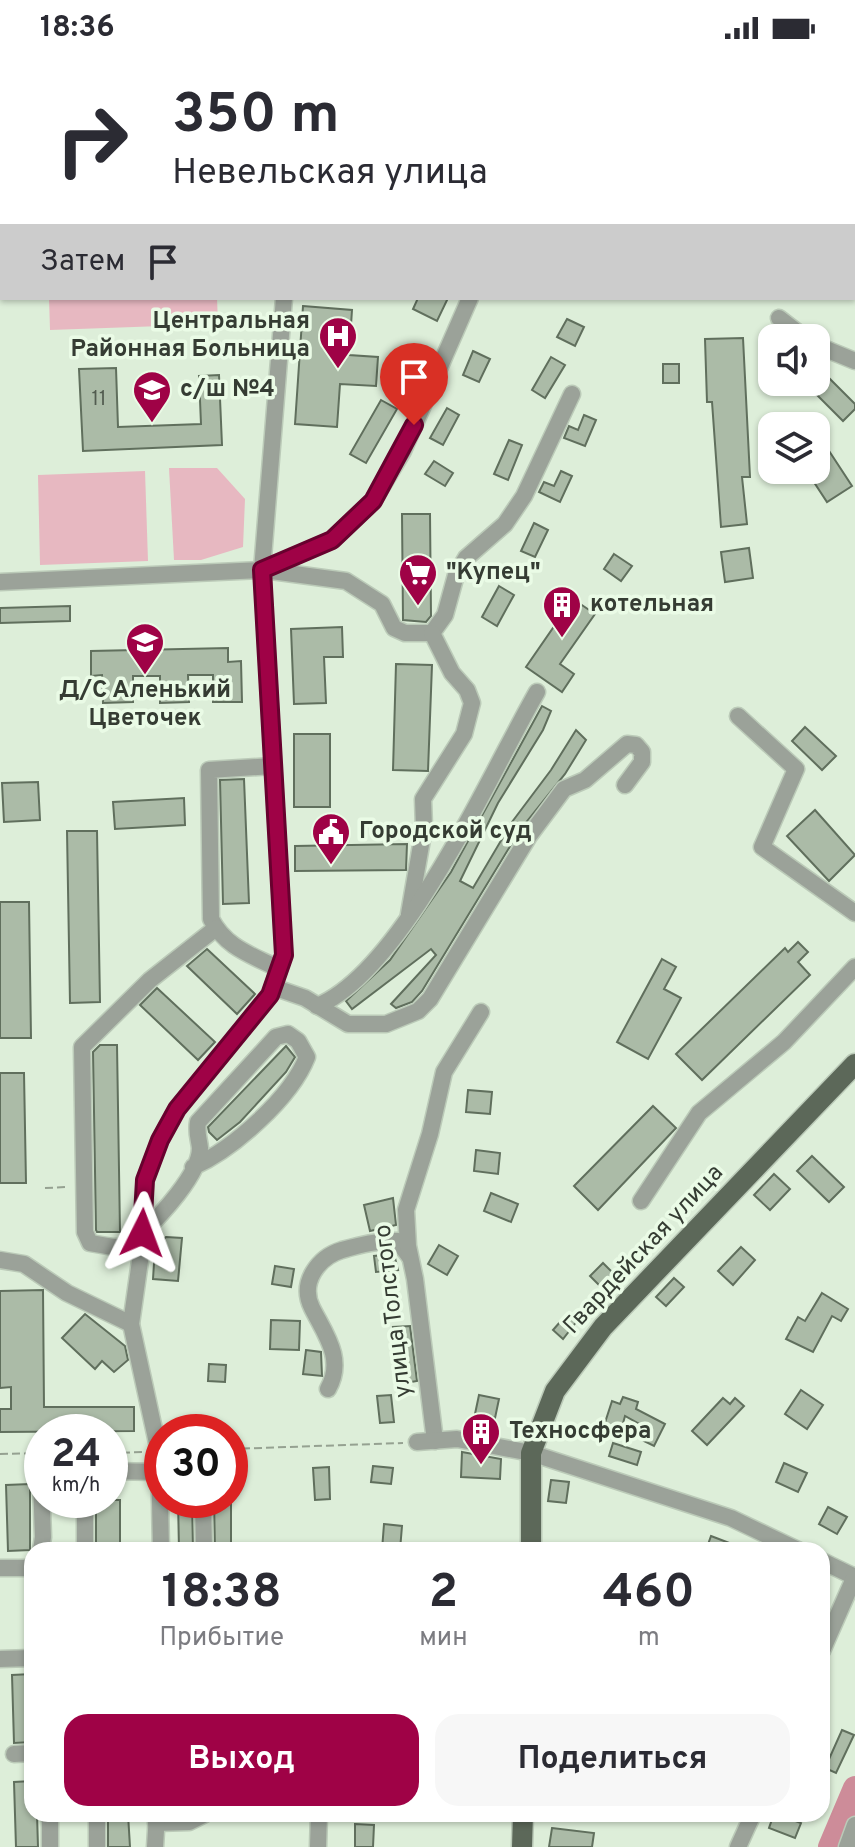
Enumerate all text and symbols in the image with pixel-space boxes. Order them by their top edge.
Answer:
text: 18:36 [40,10,115,47]
text: 350 m [172,82,340,152]
icon: right [40,88,144,192]
text: Невельская улица [172,151,488,197]
icon: arrive [141,240,185,284]
text: Затем [40,244,125,281]
place label: Центральная Районная Больница [71,307,310,365]
hospital icon: Центральная Районная Больница [317,315,359,370]
map controls [758,324,830,484]
button: sound [758,324,830,396]
pin [380,343,448,425]
icon: arrive [392,355,436,399]
school or university icon: с/ш №4 [131,369,173,424]
place label: с/ш №4 [180,375,275,405]
house number: 11 [92,387,106,413]
button: layers [758,412,830,484]
supermarket icon: "Купец" [397,552,439,607]
place label: "Купец" [446,558,541,588]
building icon: котельная [541,584,583,639]
place label: котельная [590,590,714,620]
school or university icon: Д/С Аленький Цветочек [124,621,166,676]
place label: Д/С Аленький Цветочек [59,676,231,734]
public building icon: Городской суд [310,811,352,866]
place label: Городской суд [359,817,532,847]
street label: Гвардейская улица [558,1159,730,1341]
position arrow [100,1191,184,1275]
street label: улица Толстого [368,1223,420,1399]
building icon: Техносфера [460,1411,502,1466]
speed limit sign: 30 [144,1414,248,1518]
place label: Техносфера [509,1417,651,1447]
text: 24 [51,1431,101,1481]
text: km/h [52,1473,100,1499]
text: 18:38 [162,1564,282,1624]
text: 2 [429,1564,458,1624]
text: 460 [603,1564,695,1624]
text: Прибытие [159,1622,284,1655]
text: мин [419,1622,468,1655]
text: m [638,1622,660,1655]
button: Выход [64,1714,419,1806]
button: Поделиться [435,1714,790,1806]

